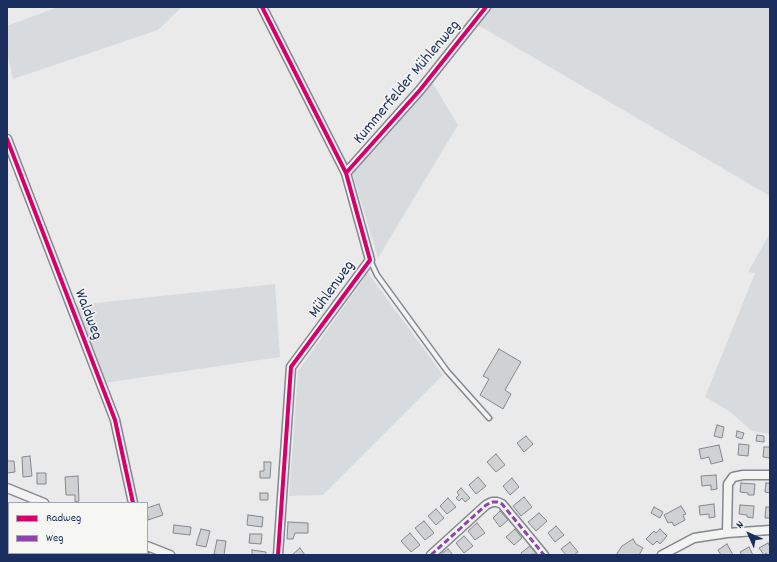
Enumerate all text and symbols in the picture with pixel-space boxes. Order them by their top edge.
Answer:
street label: Kummerfelder Mühlenweg [350,17,466,149]
street label: Mühlenweg [306,258,360,322]
street label: Waldweg [69,287,105,343]
legend [8,502,148,554]
text: Radweg [46,510,81,527]
north arrow [729,514,769,554]
text: N [733,518,748,533]
text: Weg [46,530,63,547]

